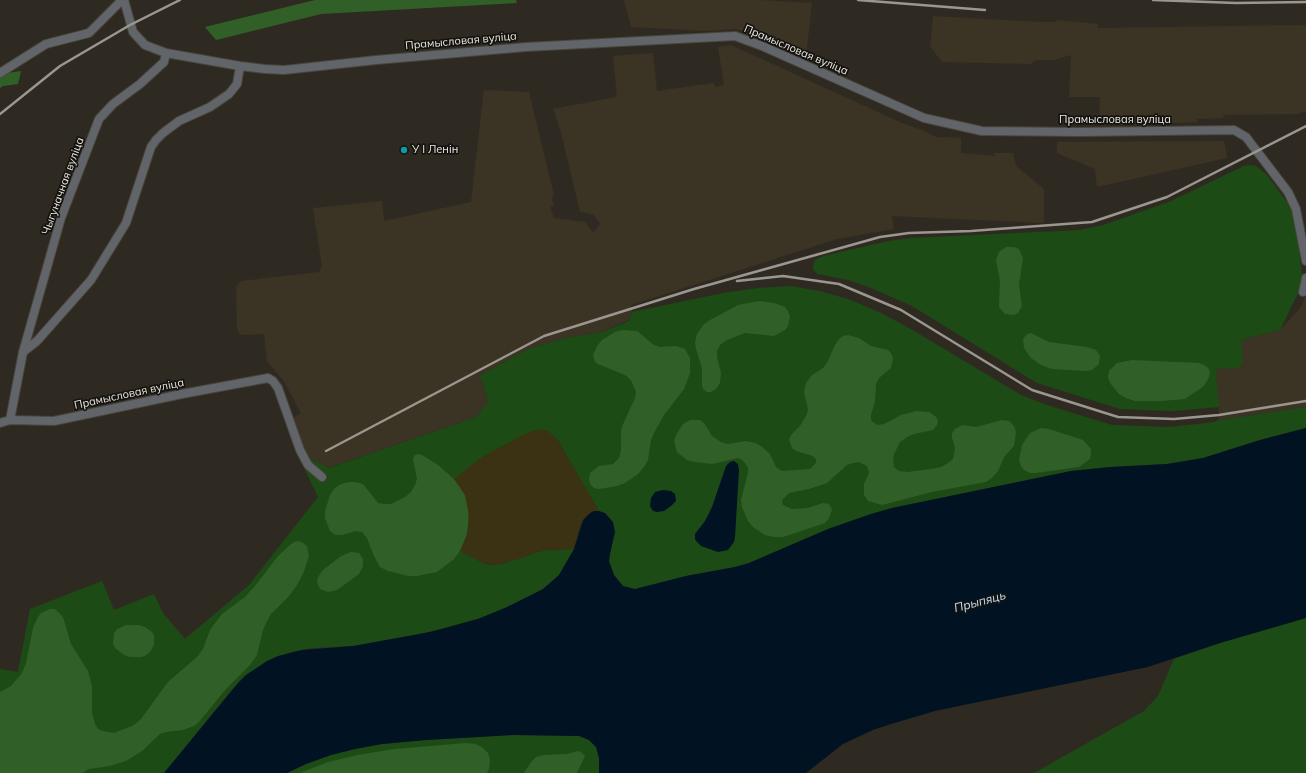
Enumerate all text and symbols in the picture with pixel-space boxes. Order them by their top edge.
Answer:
street label: Прамысловая вуліца [742,22,850,78]
street label: Прамысловая вуліца [405,30,517,52]
street label: Прамысловая вуліца [1059,113,1171,127]
street label: Чыгуначная вуліца [39,135,87,237]
place label: У І Ленін [412,143,458,157]
marker: У І Ленін [399,145,409,155]
street label: Прамысловая вуліца [73,376,185,412]
water label: Прыпяць [953,588,1007,616]

